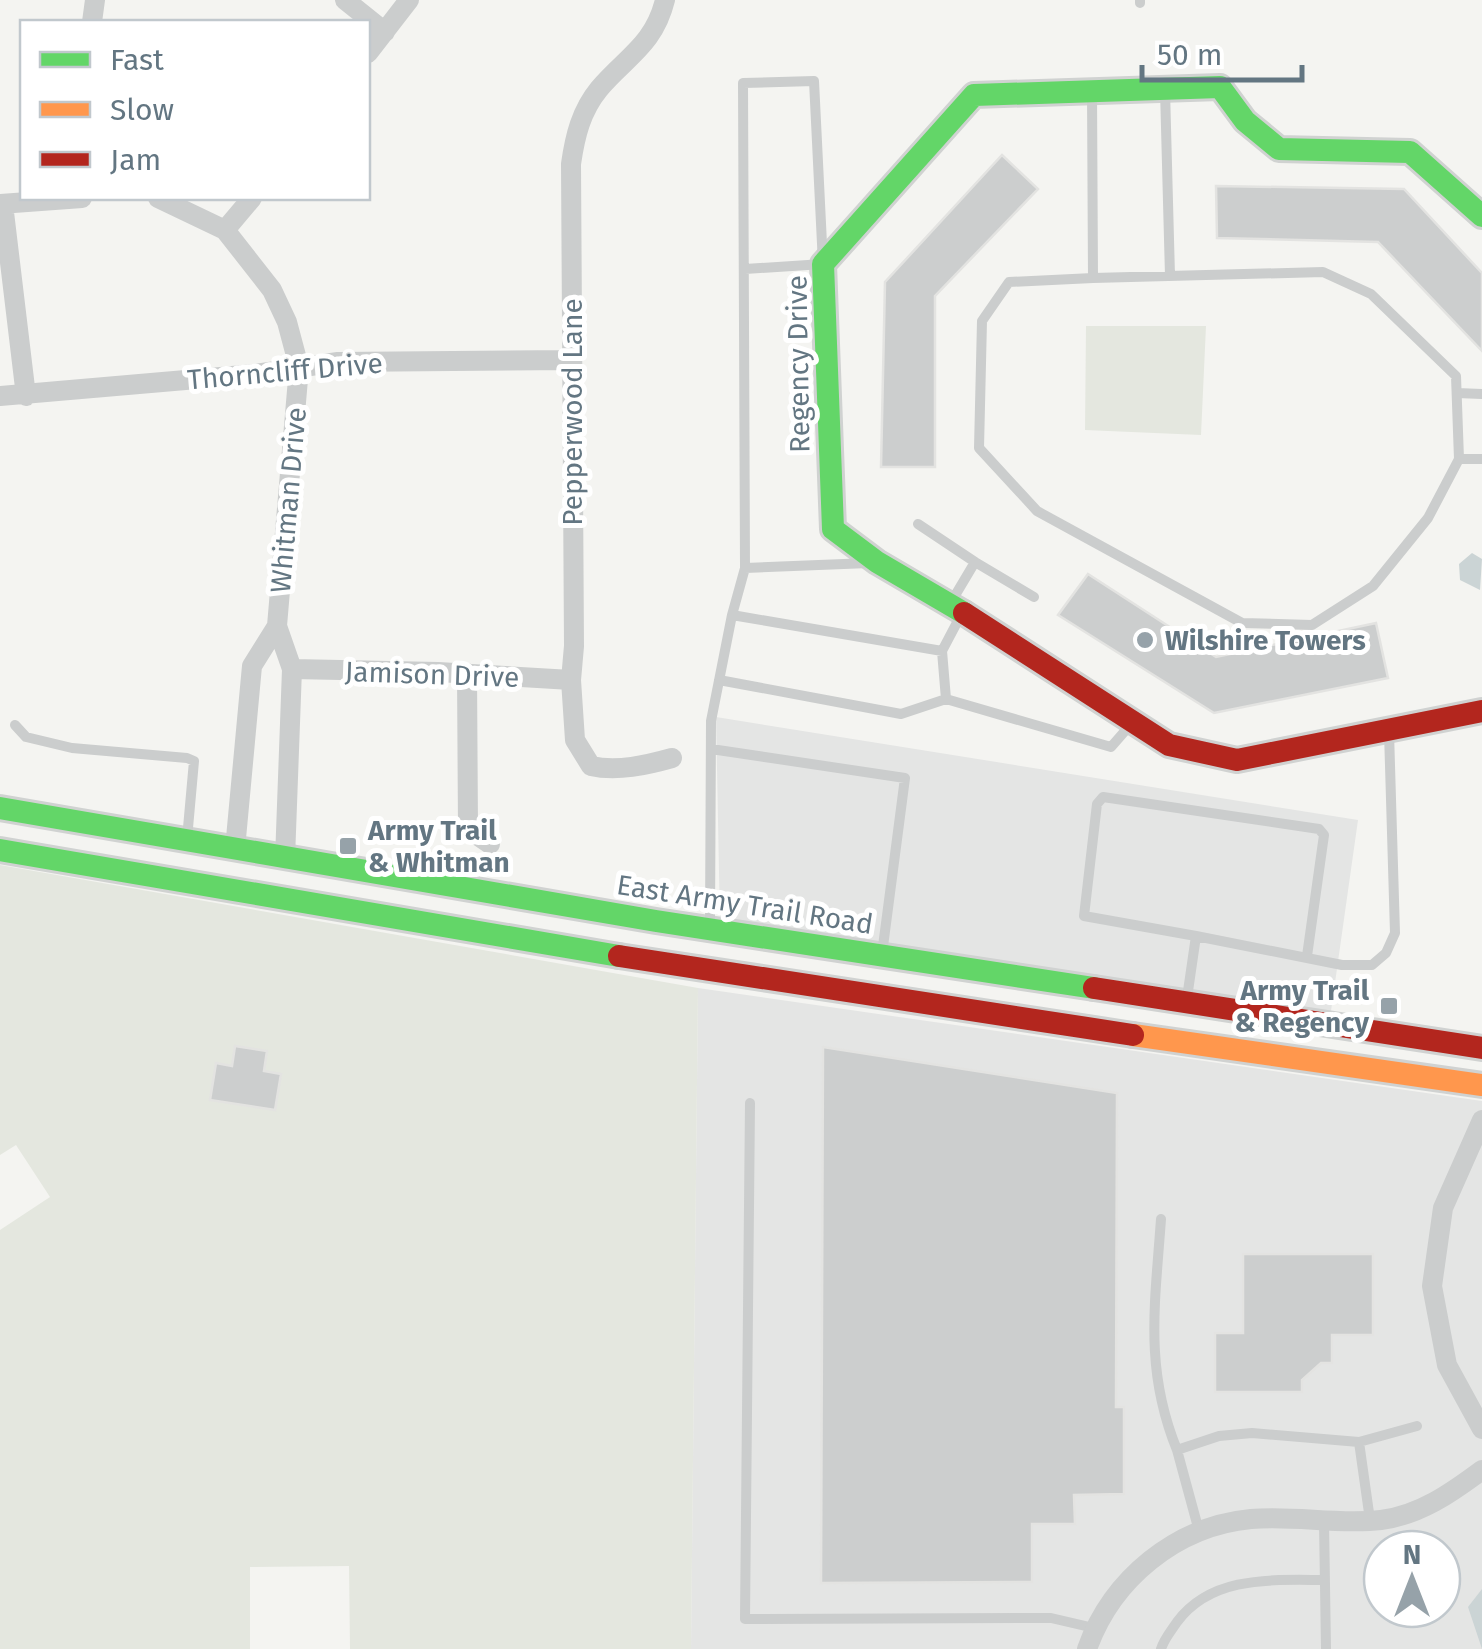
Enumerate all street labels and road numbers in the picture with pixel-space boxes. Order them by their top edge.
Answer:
street label: Regency Drive [780,275,817,453]
street label: Pepperwood Lane [556,298,589,526]
street label: Thorncliff Drive [186,347,384,396]
street label: Whitman Drive [264,406,313,594]
street label: Jamison Drive [344,655,520,694]
street label: East Army Trail Road [615,868,875,941]

